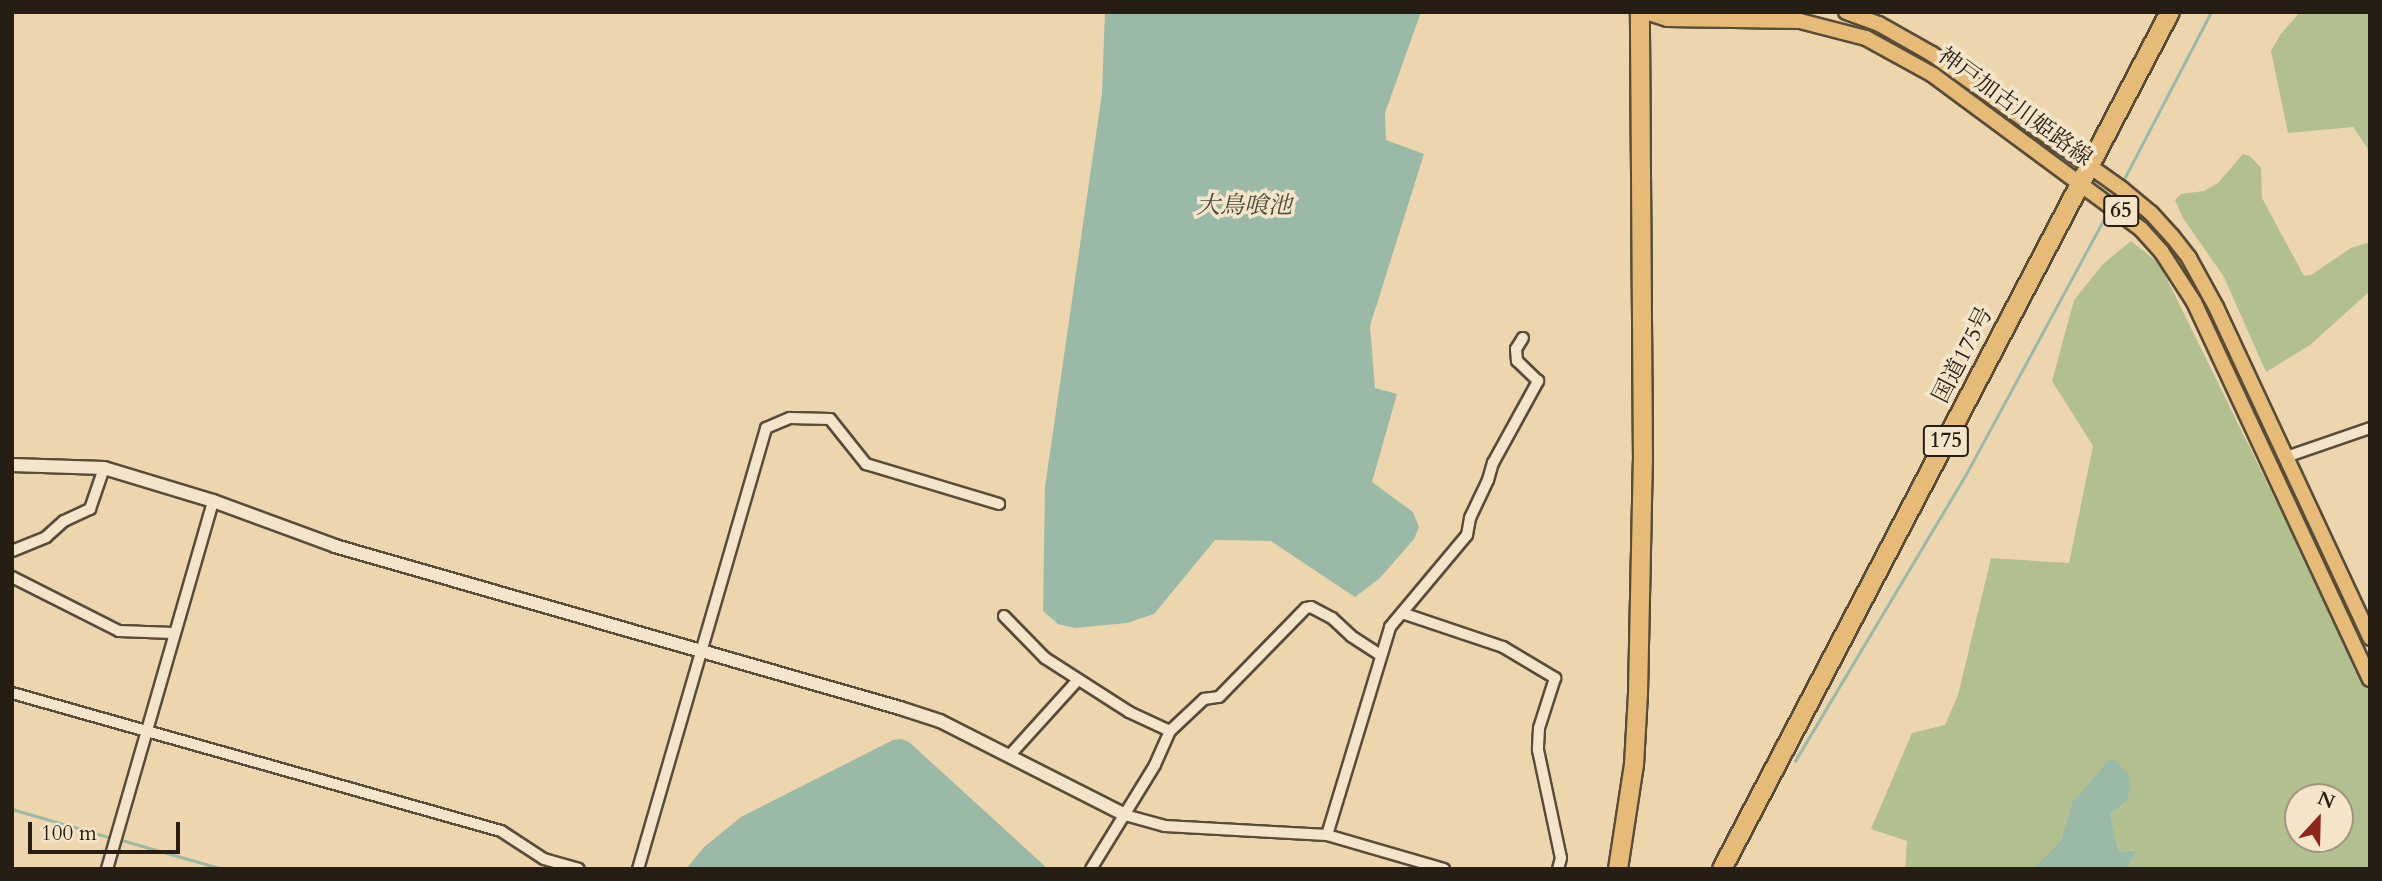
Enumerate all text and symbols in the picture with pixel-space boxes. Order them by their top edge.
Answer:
street label: 神戸加古川姫路線 [1932,42,2098,172]
water label: 大鳥喰池 [1196,192,1292,220]
road number: 65 [2102,194,2140,228]
street label: 国道175号 [1927,302,1999,408]
road number: 175 [1922,424,1970,458]
north arrow [2284,783,2354,853]
text: N [2314,785,2339,816]
scale bar [32,808,184,852]
text: 100 m [41,819,97,848]

